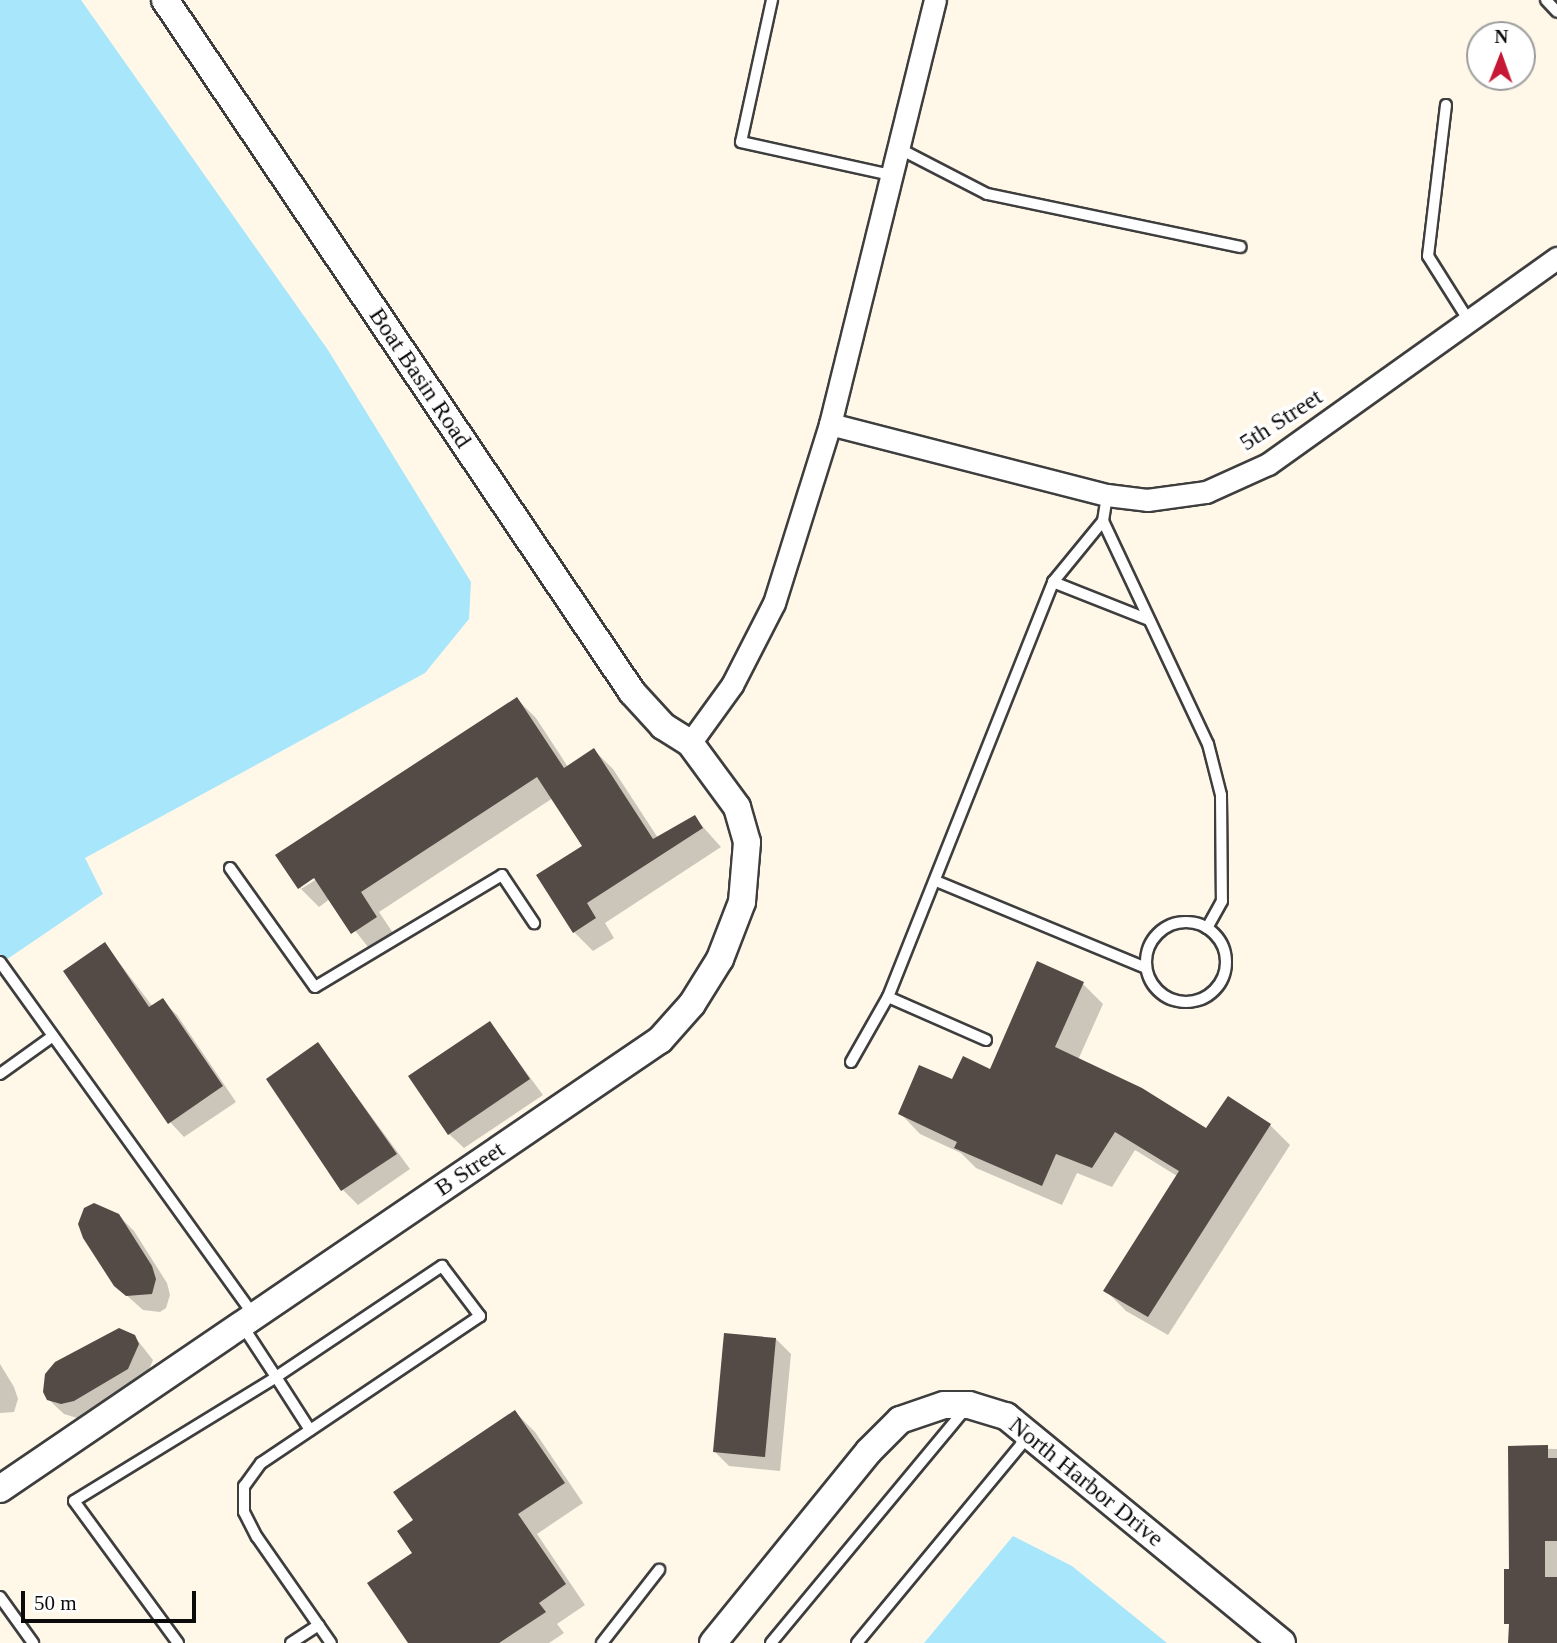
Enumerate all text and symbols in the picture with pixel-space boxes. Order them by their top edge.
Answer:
north arrow [1466,21,1536,91]
text: N [1494,26,1508,47]
street label: Boat Basin Road [363,303,477,453]
street label: 5th Street [1234,383,1328,457]
street label: B Street [430,1135,510,1203]
street label: North Harbor Drive [1003,1411,1169,1553]
scale bar [24,1576,200,1620]
text: 50 m [34,1591,77,1615]

